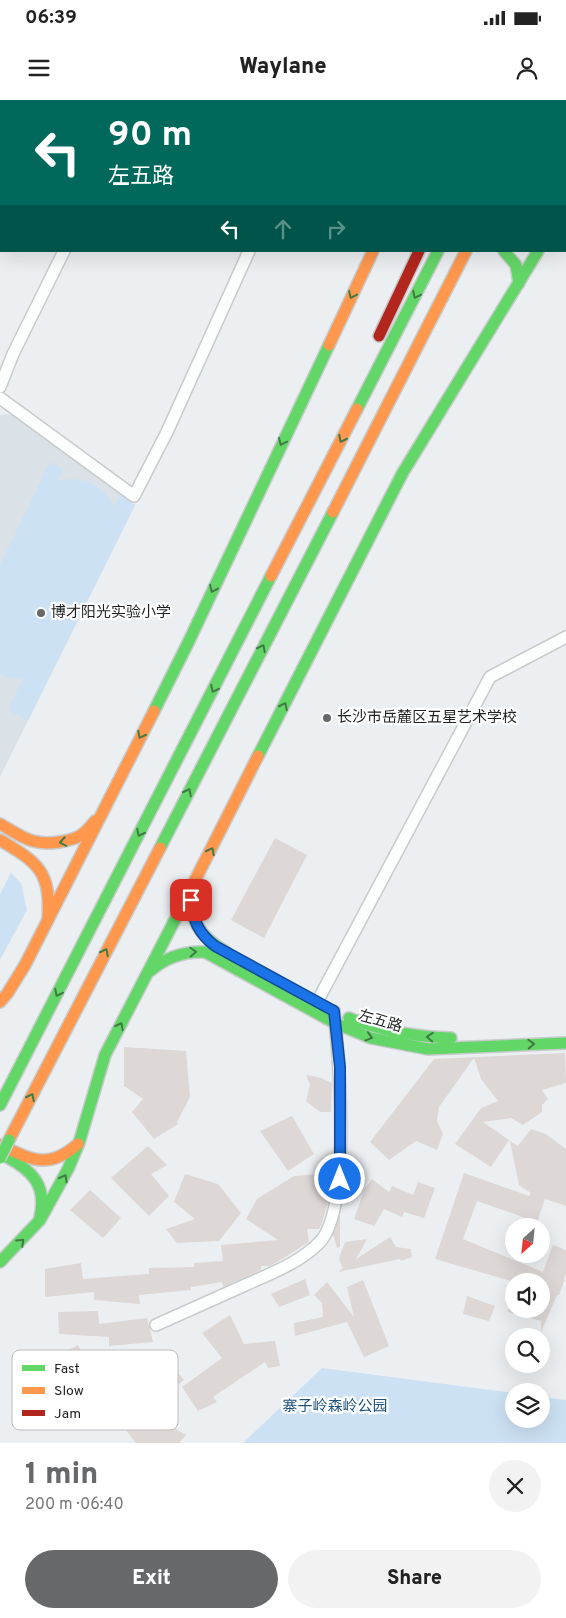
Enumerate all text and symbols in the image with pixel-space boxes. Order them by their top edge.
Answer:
text: 06:39 [25,6,77,30]
icon: menu [25,54,53,82]
text: Waylane [239,54,327,81]
icon: person [513,54,541,82]
text: 90 m [108,114,192,158]
icon: left [25,120,90,185]
text: 左五路 [108,164,174,191]
icon: left [216,215,244,243]
icon: ahead [269,215,297,243]
icon: right [322,215,350,243]
one-way arrow [412,289,422,298]
one-way arrow [348,290,358,299]
one-way arrow [338,434,348,443]
one-way arrow [278,437,289,446]
one-way arrow [209,584,219,593]
place label: 博才阳光实验小学 [51,603,171,623]
marker: 博才阳光实验小学 [35,607,47,619]
one-way arrow [256,644,266,653]
one-way arrow [210,683,220,692]
one-way arrow [278,702,289,711]
place label: 长沙市岳麓区五星艺术学校 [337,708,517,728]
marker: 长沙市岳麓区五星艺术学校 [321,712,333,724]
one-way arrow [137,729,147,738]
one-way arrow [182,788,192,797]
one-way arrow [136,828,146,837]
one-way arrow [59,836,68,846]
one-way arrow [205,847,215,856]
pin [170,879,212,921]
icon: arrive [177,886,205,914]
one-way arrow [189,946,197,957]
one-way arrow [99,948,109,957]
one-way arrow [54,988,64,997]
street label: 左五路 [356,1007,404,1037]
one-way arrow [114,1022,124,1031]
one-way arrow [365,1031,373,1041]
one-way arrow [426,1032,434,1043]
one-way arrow [527,1039,535,1050]
one-way arrow [25,1093,35,1102]
position arrow [313,1152,365,1204]
one-way arrow [57,1174,67,1183]
north arrow [505,1218,550,1262]
map controls [505,1218,550,1428]
one-way arrow [15,1239,24,1248]
button: sound [505,1273,550,1318]
button: search [505,1328,550,1373]
legend [12,1350,178,1430]
text: Fast [54,1361,80,1378]
text: Slow [54,1383,84,1400]
button: layers [505,1383,550,1428]
park label: 寨子岭森岭公园 [282,1397,388,1417]
text: Jam [54,1406,81,1423]
text: 1 min [25,1457,98,1494]
button: close [489,1460,541,1512]
text: 200 m · 06:40 [25,1495,124,1515]
button: Exit [25,1550,278,1608]
button: Share [288,1550,541,1608]

